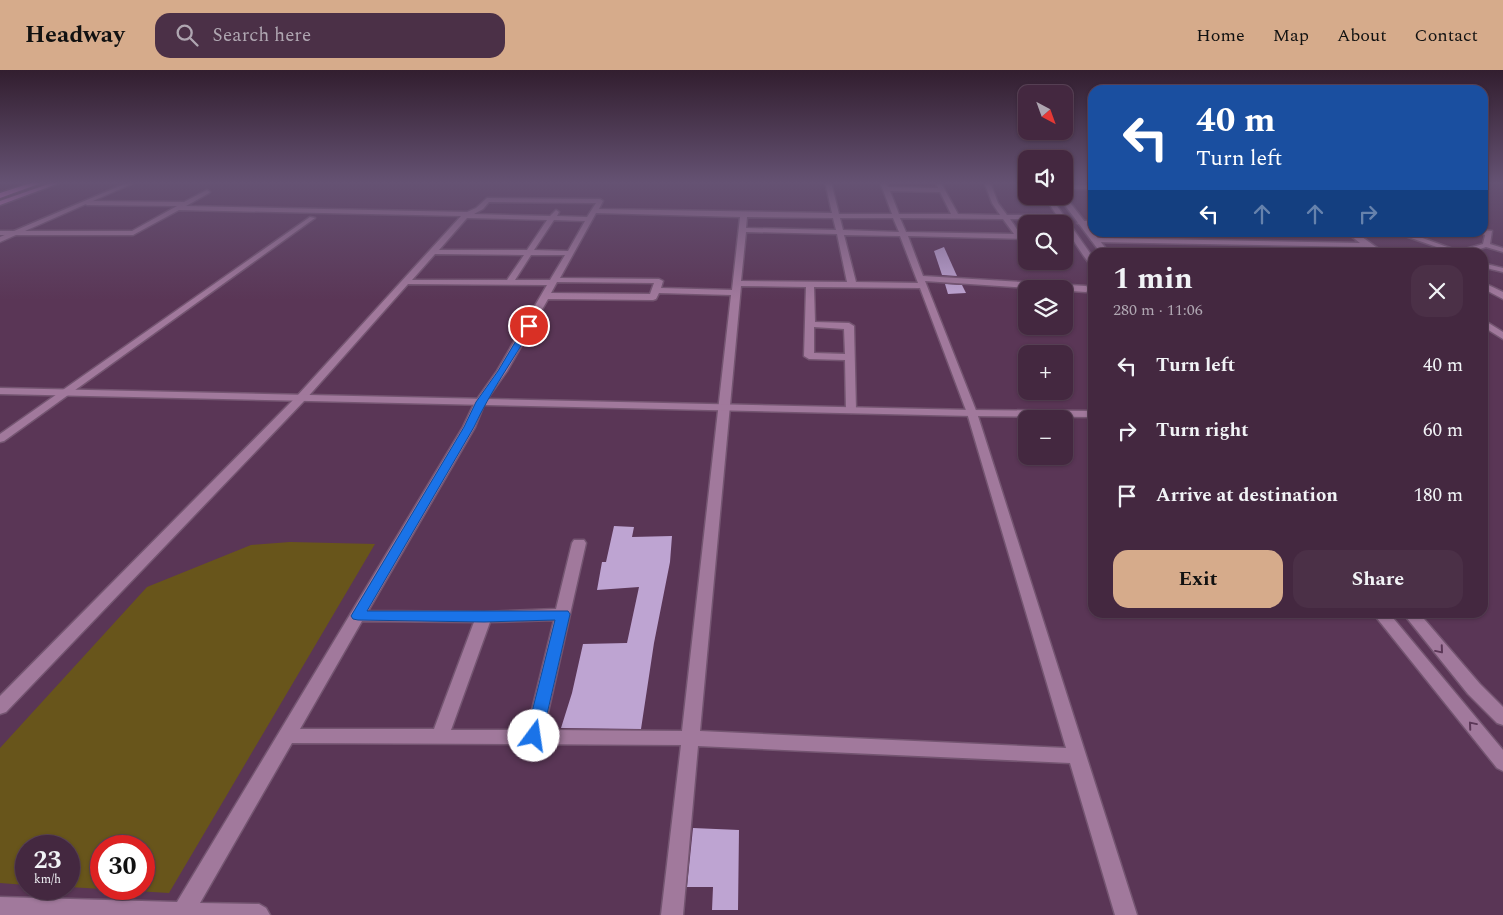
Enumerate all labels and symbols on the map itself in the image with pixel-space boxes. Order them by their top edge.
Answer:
north arrow [1018,85,1072,140]
pin [508,305,550,347]
one-way arrow [1435,644,1444,653]
position arrow [507,709,559,761]
one-way arrow [1469,722,1478,731]
speed limit sign: 30 [90,835,155,900]

